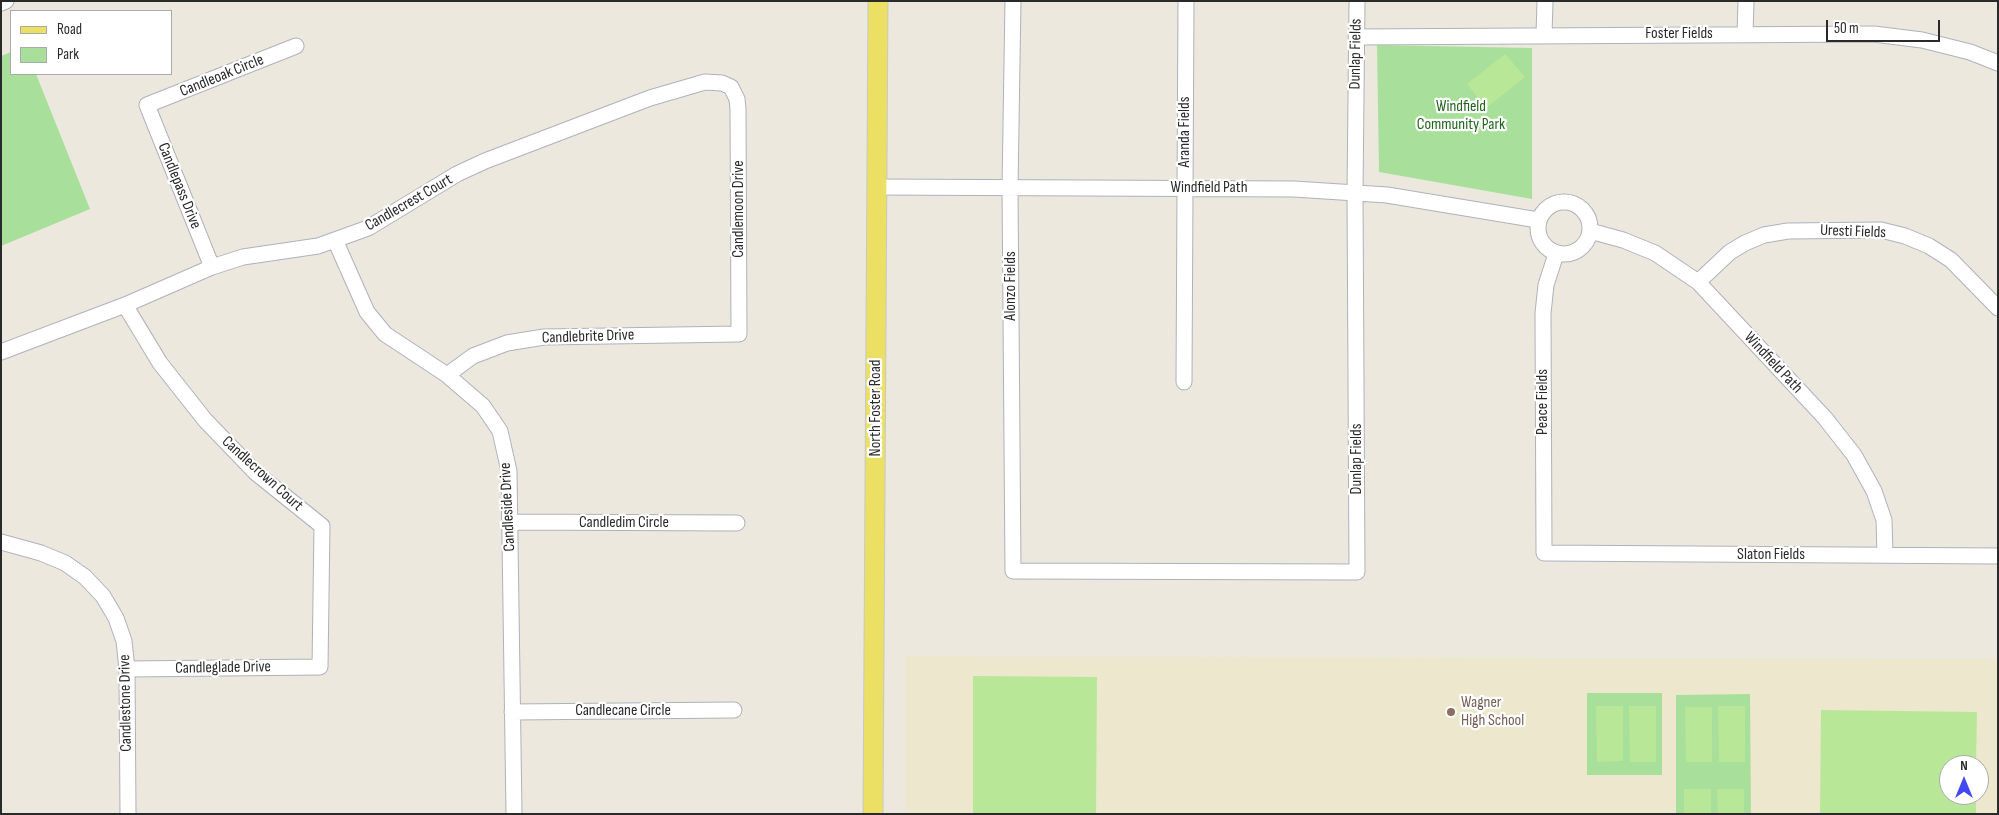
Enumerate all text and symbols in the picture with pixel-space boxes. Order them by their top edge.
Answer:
legend [10,10,172,75]
scale bar [1829,10,1943,42]
street label: Dunlap Fields [1346,18,1366,90]
text: 50 m [1834,19,1859,38]
text: Road [57,20,82,39]
street label: Foster Fields [1645,24,1713,44]
text: Park [57,45,79,64]
street label: Candleoak Circle [177,50,267,102]
street label: Aranda Fields [1175,97,1195,167]
park label: Windfield Community Park [1417,97,1505,135]
street label: Candlepass Drive [153,140,205,232]
street label: Candlemoon Drive [729,160,749,258]
street label: Candlecrest Court [362,170,456,236]
street label: Windfield Path [1171,178,1247,198]
street label: Uresti Fields [1820,221,1886,243]
street label: Alonzo Fields [1001,251,1021,321]
street label: Candlebrite Drive [541,326,635,348]
street label: Windfield Path [1740,328,1806,398]
street label: North Foster Road [866,359,886,457]
street label: Peace Fields [1533,369,1553,435]
street label: Dunlap Fields [1347,424,1367,494]
street label: Candlecrown Court [217,432,307,516]
street label: Candleside Drive [496,462,520,552]
street label: Candledim Circle [579,513,669,533]
street label: Slaton Fields [1737,545,1805,565]
street label: Candlestone Drive [116,654,136,752]
street label: Candleglade Drive [175,658,271,678]
place label: Wagner High School [1461,693,1524,731]
street label: Candlecane Circle [575,701,671,721]
marker: Wagner High School [1445,706,1457,718]
north arrow [1939,755,1989,805]
text: N [1960,757,1968,774]

